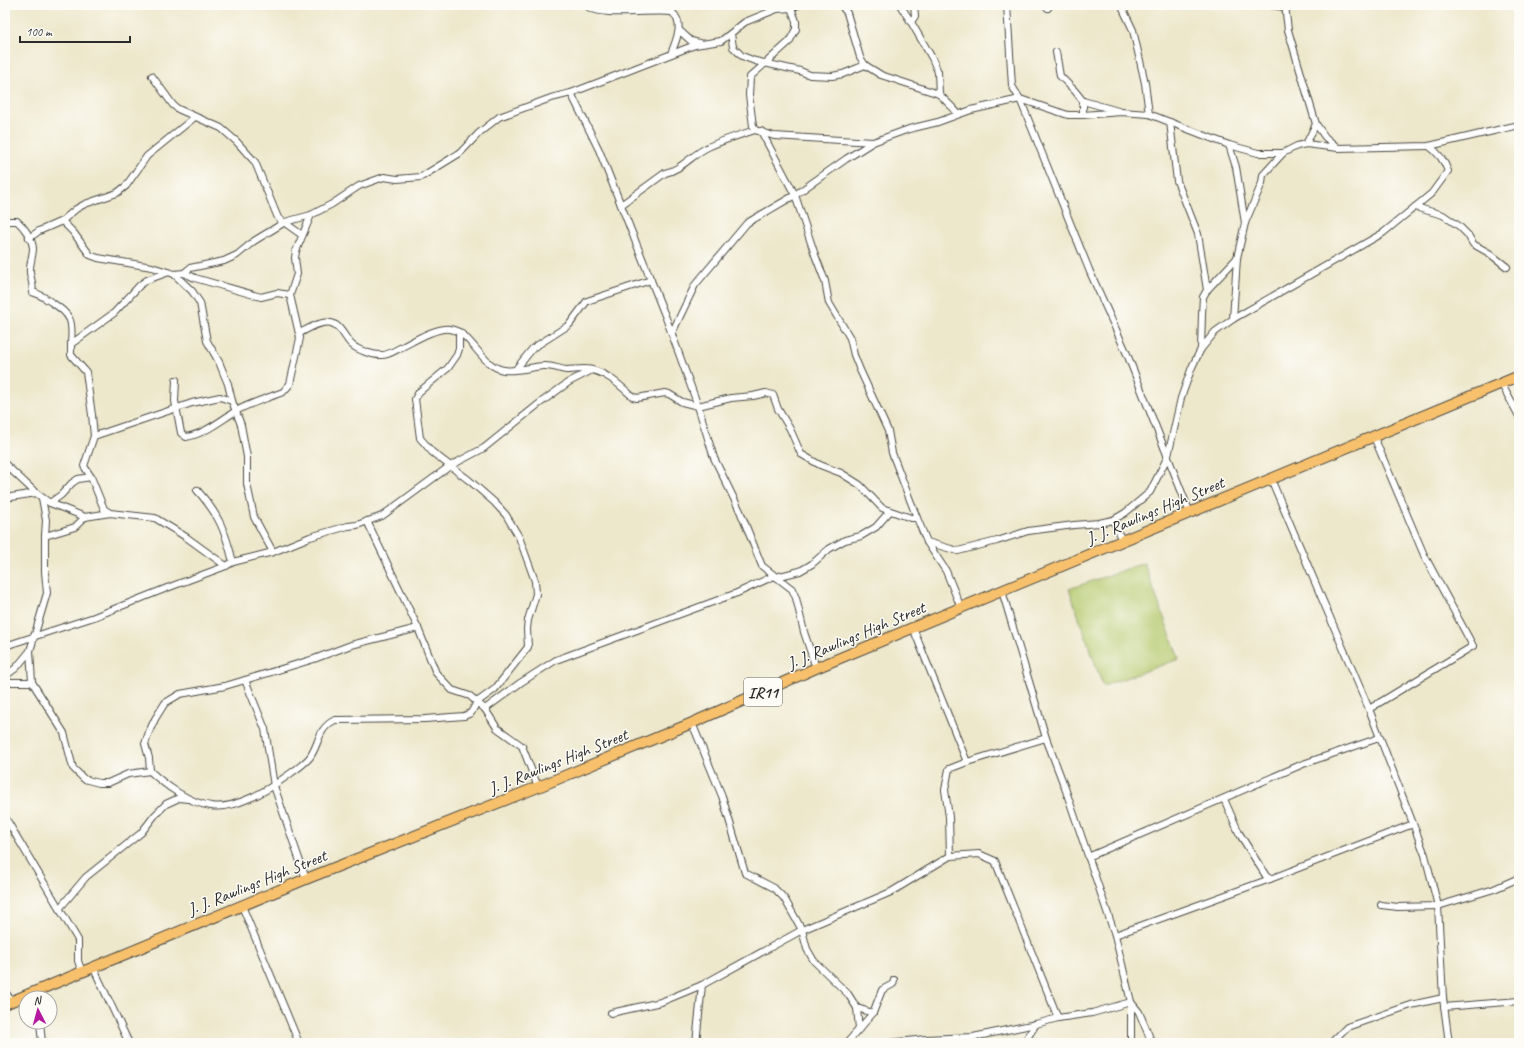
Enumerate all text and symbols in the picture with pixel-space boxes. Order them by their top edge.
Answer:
scale bar [20,18,130,44]
text: 100 m [26,24,53,40]
street label: J. J. Rawlings High Street [1082,471,1229,549]
street label: J. J. Rawlings High Street [783,596,930,674]
road number: IR11 [744,678,782,706]
street label: J. J. Rawlings High Street [485,723,633,799]
street label: J. J. Rawlings High Street [184,844,332,920]
north arrow [18,990,58,1030]
text: N [33,993,43,1007]

